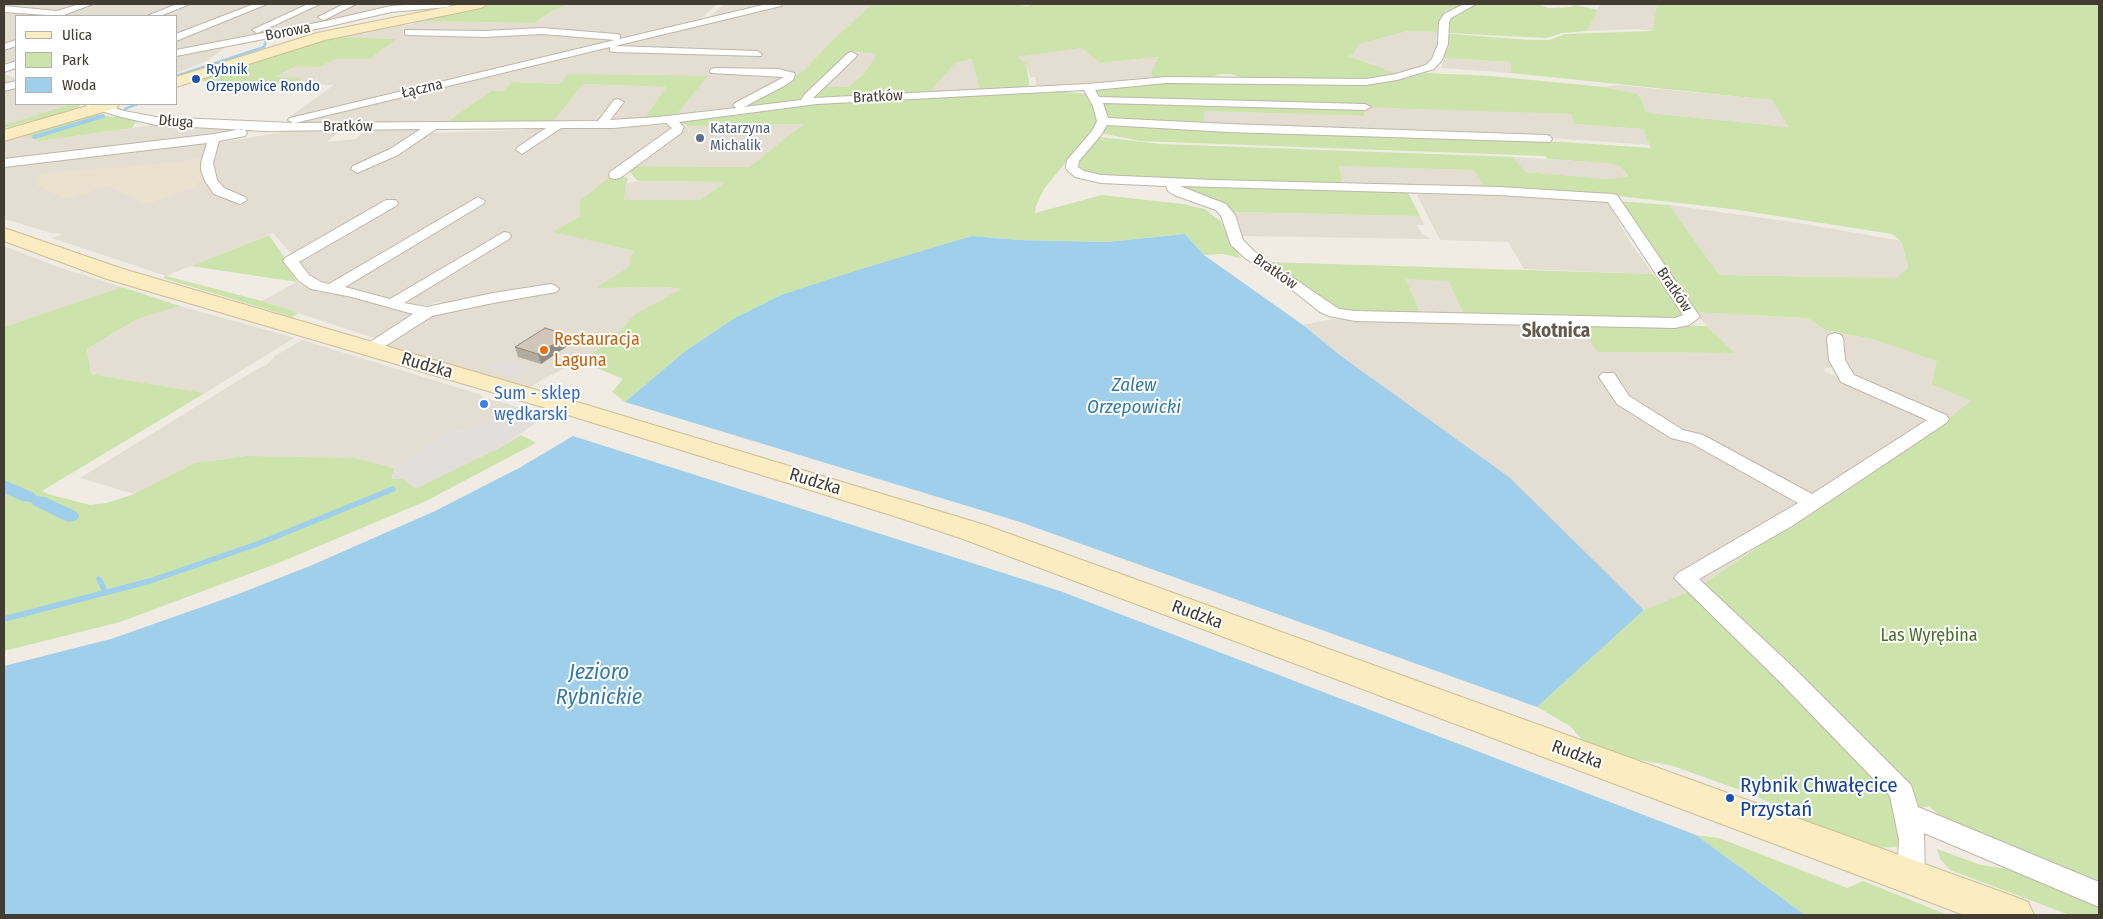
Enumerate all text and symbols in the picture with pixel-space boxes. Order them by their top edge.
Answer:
legend [15,15,178,105]
street label: Borowa [264,19,312,45]
text: Ulica [62,26,92,44]
text: Park [62,51,89,69]
place label: Rybnik Orzepowice Rondo [206,61,320,96]
marker: Rybnik Orzepowice Rondo [190,73,202,85]
text: Woda [62,76,96,94]
street label: Łączna [400,76,444,102]
street label: Bratków [853,87,903,107]
street label: Długa [158,112,194,132]
street label: Bratków [323,118,373,136]
place label: Katarzyna Michalik [710,120,770,155]
marker: Katarzyna Michalik [694,132,706,144]
street label: Bratków [1249,250,1301,294]
street label: Bratków [1653,264,1695,316]
district label: Skotnica [1522,321,1590,343]
place label: Restauracja Laguna [554,329,640,372]
marker: Restauracja Laguna [538,344,550,356]
street label: Rudzka [399,348,455,384]
water label: Zalew Orzepowicki [1087,375,1181,419]
place label: Sum - sklep wędkarski [494,383,580,426]
marker: Sum - sklep wędkarski [478,398,490,410]
street label: Rudzka [787,464,843,500]
street label: Rudzka [1168,596,1226,634]
park label: Las Wyrębina [1880,625,1978,647]
water label: Jezioro Rybnickie [556,660,642,711]
street label: Rudzka [1548,736,1606,774]
place label: Rybnik Chwałęcice Przystań [1740,773,1898,823]
marker: Rybnik Chwałęcice Przystań [1724,792,1736,804]

